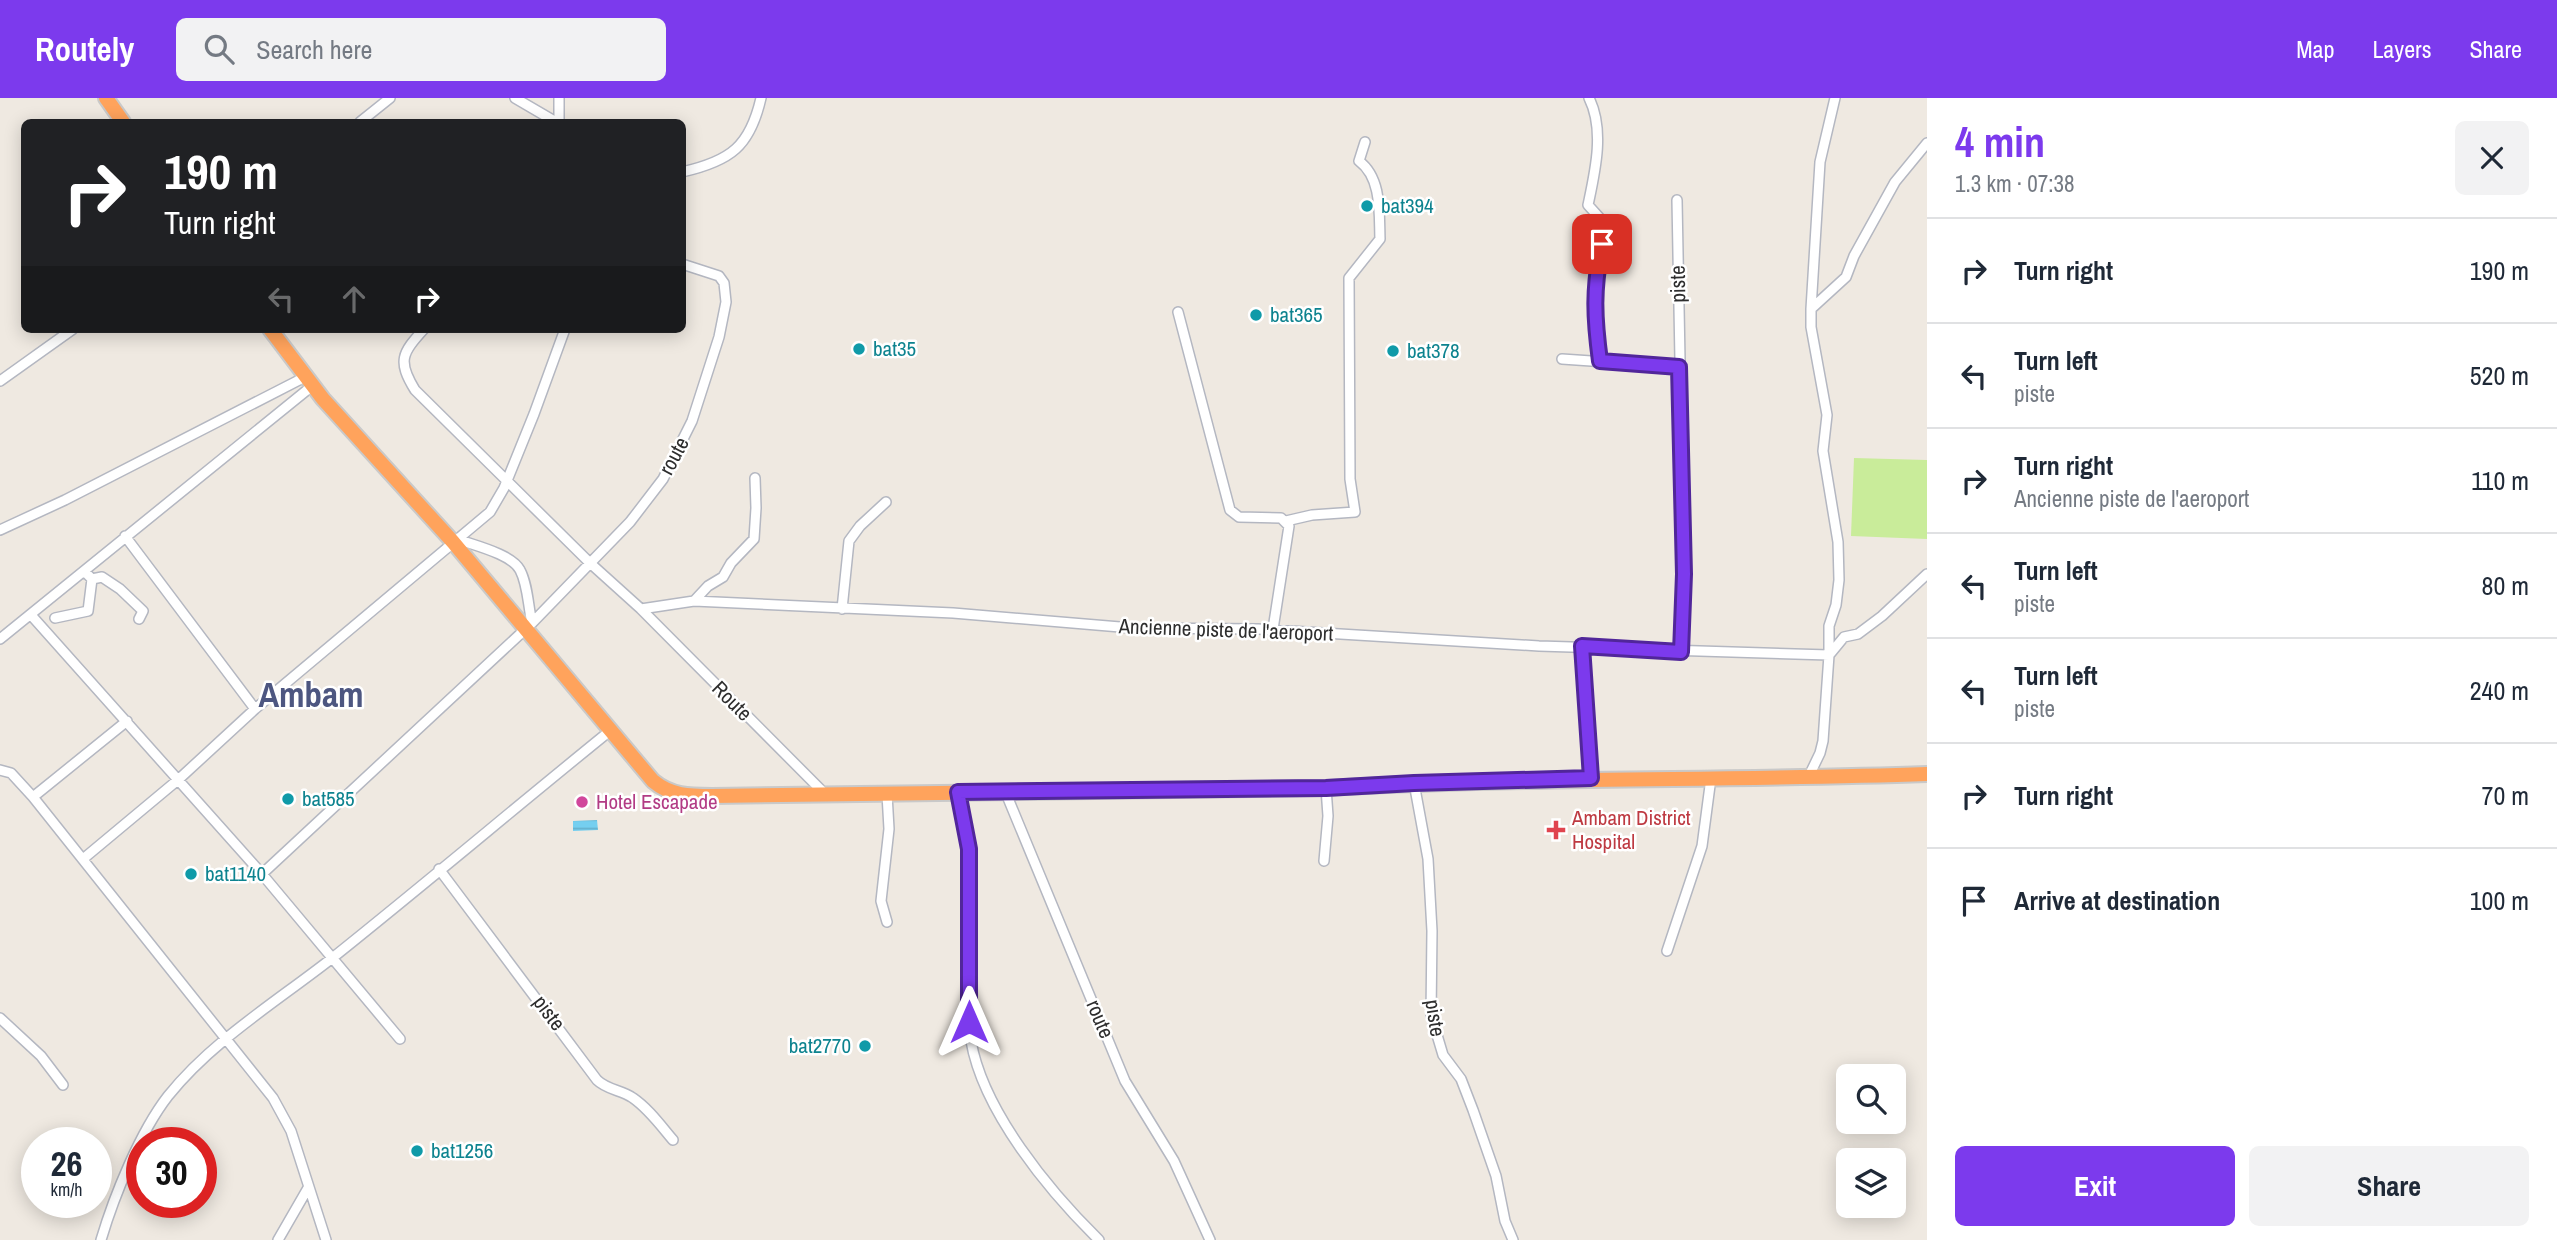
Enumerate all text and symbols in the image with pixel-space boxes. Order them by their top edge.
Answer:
search box [176,18,666,81]
text: Routely [35,27,134,71]
icon: search [200,30,238,68]
text: Search here [256,32,372,67]
text: Map [2296,33,2334,65]
text: Layers [2372,33,2431,65]
text: Share [2469,33,2522,65]
text: 4 min [1955,114,2045,170]
button: close [2455,121,2529,195]
text: 190 m [164,138,278,204]
icon: right [49,147,140,238]
text: 1.3 km · 07:38 [1955,168,2075,199]
place label: bat394 [1381,191,1434,220]
marker: bat394 [1359,198,1375,214]
text: Turn right [164,201,276,244]
pin [1572,214,1632,274]
icon: arrive [1583,225,1621,263]
icon: right [1955,252,1993,290]
text: Turn right [2014,253,2113,288]
text: 190 m [2470,253,2529,288]
street label: piste [1663,265,1692,303]
icon: left [262,280,300,318]
icon: ahead [335,280,373,318]
icon: right [408,280,446,318]
place label: bat365 [1270,300,1323,329]
marker: bat365 [1248,307,1264,323]
place label: bat35 [873,334,916,363]
place label: bat378 [1407,336,1460,365]
marker: bat35 [851,341,867,357]
marker: bat378 [1385,343,1401,359]
text: Turn left [2014,343,2098,378]
icon: left [1955,357,1993,395]
text: 520 m [2470,358,2529,393]
text: piste [2014,378,2055,409]
street label: route [652,432,696,480]
text: Turn right [2014,448,2113,483]
icon: right [1955,462,1993,500]
text: 110 m [2471,463,2529,498]
text: Ancienne piste de l'aeroport [2014,483,2249,514]
text: Turn left [2014,553,2098,588]
icon: left [1955,567,1993,605]
text: 80 m [2482,568,2529,603]
text: piste [2014,588,2055,619]
street label: Ancienne piste de l'aeroport [1117,611,1334,648]
text: Turn left [2014,658,2098,693]
district label: Ambam [258,671,364,718]
icon: left [1955,672,1993,710]
text: 240 m [2470,673,2529,708]
street label: Route [706,674,759,727]
text: piste [2014,693,2055,724]
icon: right [1955,777,1993,815]
text: Turn right [2014,778,2113,813]
text: 70 m [2482,778,2529,813]
place label: bat585 [302,784,355,813]
place label: Hotel Escapade [596,787,718,816]
marker: bat585 [280,791,296,807]
marker: Hotel Escapade [574,794,590,810]
place label: Ambam District Hospital [1571,803,1691,856]
marker: Ambam District Hospital [1546,820,1566,840]
place label: bat1140 [205,859,266,888]
marker: bat1140 [183,866,199,882]
icon: arrive [1955,882,1993,920]
text: Arrive at destination [2014,883,2220,918]
text: 100 m [2470,883,2529,918]
position arrow [932,985,1006,1059]
street label: piste [527,989,572,1036]
street label: route [1079,995,1121,1043]
street label: piste [1418,997,1453,1039]
place label: bat2770 [789,1031,851,1060]
marker: bat2770 [857,1038,873,1054]
map controls [1836,1064,1906,1218]
button: search [1836,1064,1906,1134]
speed limit sign: 30 [126,1127,217,1218]
place label: bat1256 [431,1136,493,1165]
text: 26 [51,1140,82,1187]
marker: bat1256 [409,1143,425,1159]
button: Exit [1955,1146,2235,1226]
button: Share [2249,1146,2529,1226]
button: layers [1836,1148,1906,1218]
text: km/h [51,1177,83,1202]

